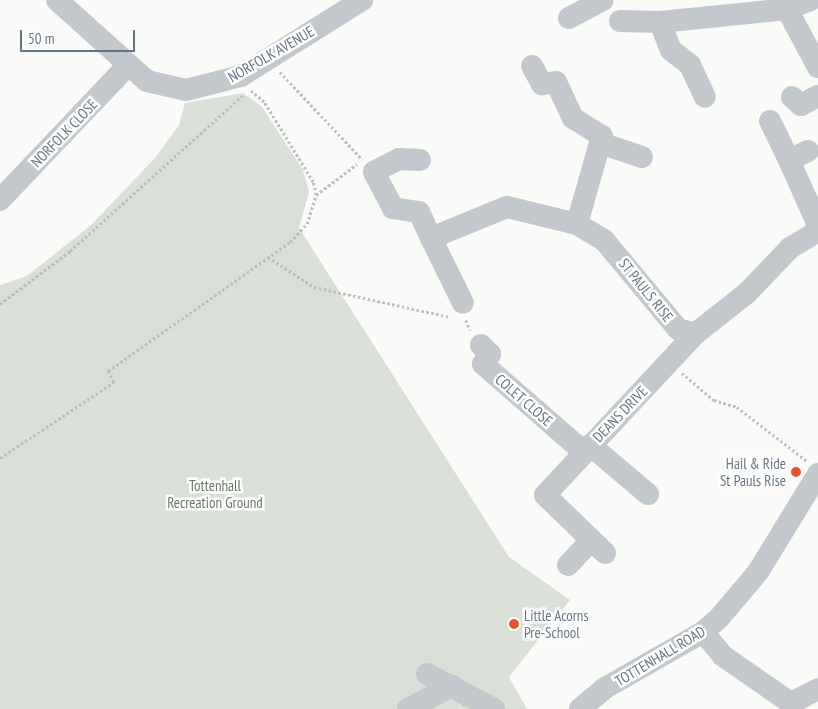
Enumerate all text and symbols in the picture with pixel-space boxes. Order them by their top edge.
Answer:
scale bar [22,20,138,52]
street label: NORFOLK AVENUE [225,22,317,86]
text: 50 m [28,29,54,48]
street label: NORFOLK CLOSE [27,95,101,171]
street label: ST PAULS RISE [615,255,677,325]
street label: COLET CLOSE [491,370,557,430]
street label: DEANS DRIVE [589,382,651,446]
place label: Hail & Ride St Pauls Rise [720,454,786,489]
marker: Hail & Ride St Pauls Rise [790,466,802,478]
park label: Tottenhall Recreation Ground [167,476,263,511]
place label: Little Acorns Pre-School [524,606,589,641]
marker: Little Acorns Pre-School [508,618,520,630]
street label: TOTTENHALL ROAD [611,622,709,690]

